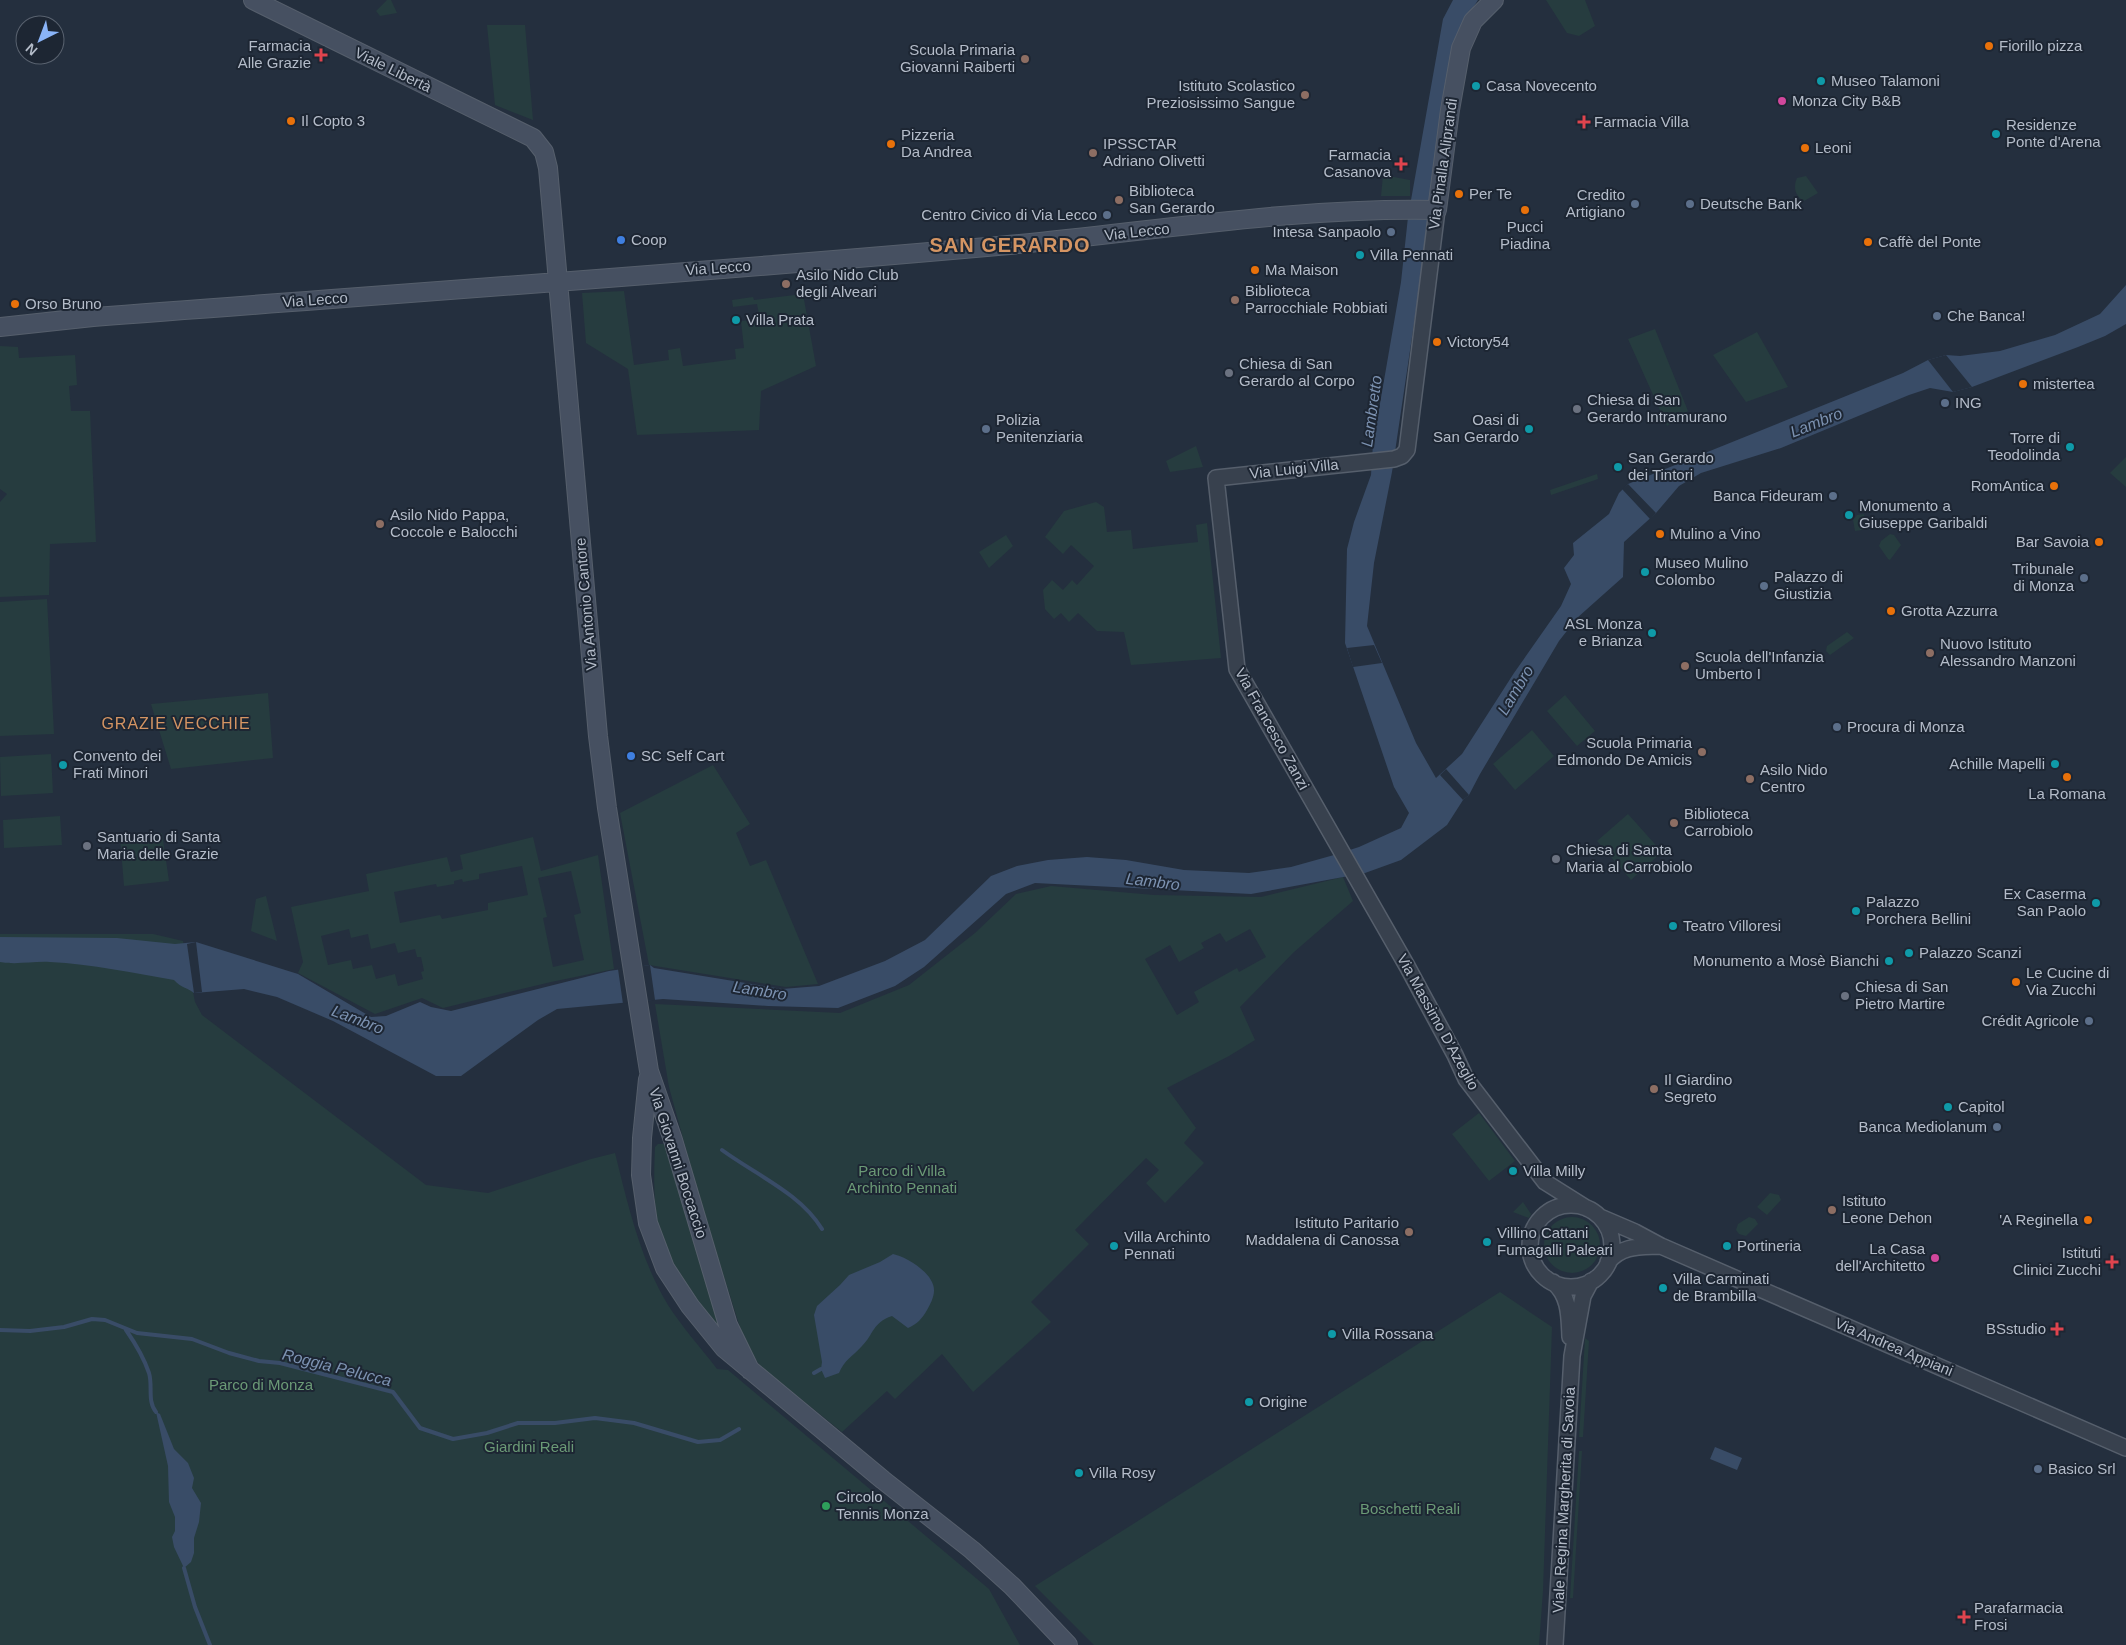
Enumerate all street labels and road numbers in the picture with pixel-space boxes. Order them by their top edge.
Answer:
street label: Viale Libertà [352,44,435,96]
street label: Via Pinalla Aliprandi [1425,97,1460,231]
street label: Via Lecco [1103,220,1170,243]
street label: Via Lecco [685,257,751,278]
street label: Via Lecco [282,289,348,310]
street label: Via Luigi Villa [1249,455,1340,482]
street label: Via Antonio Cantore [571,537,600,671]
street label: Via Francesco Zanzi [1232,665,1313,793]
street label: Via Massimo D'Azeglio [1394,951,1483,1093]
street label: Via Giovanni Boccaccio [646,1085,711,1240]
street label: Via Andrea Appiani [1833,1314,1956,1379]
street label: Viale Regina Margherita di Savoia [1549,1386,1578,1614]

